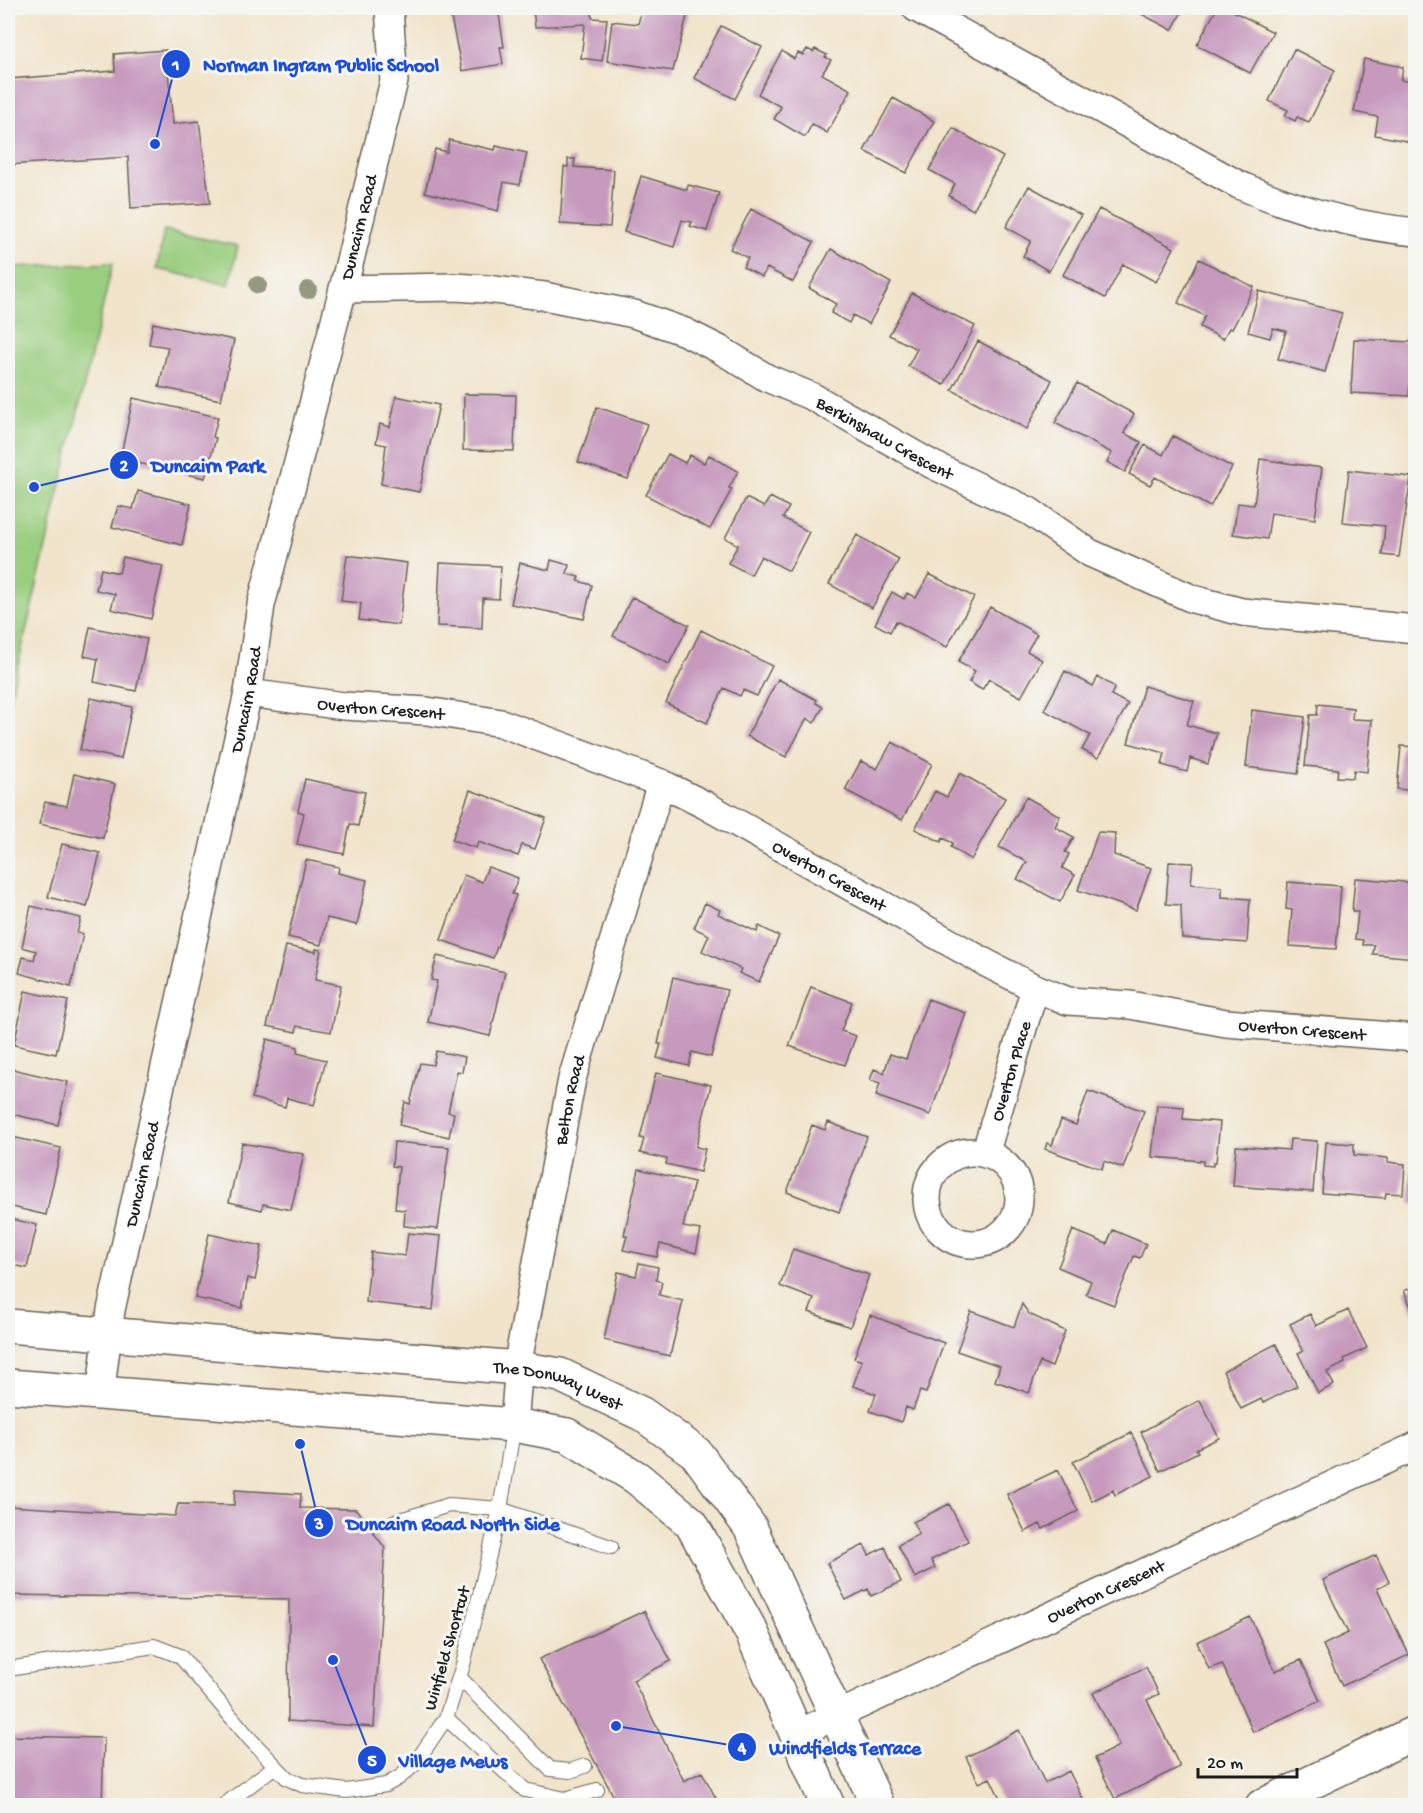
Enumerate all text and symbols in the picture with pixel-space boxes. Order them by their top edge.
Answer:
callout: Norman Ingram Public School [161,45,451,83]
text: 1 [171,56,180,77]
text: Norman Ingram Public School [203,56,440,79]
street label: Duncairn Road [337,172,384,283]
street label: Berkinshaw Crescent [811,393,957,487]
callout: Duncairn Park [109,446,276,484]
text: 2 [120,457,129,478]
text: Duncairn Park [149,457,267,480]
street label: Duncairn Road [227,644,268,756]
street label: Overton Crescent [316,695,447,727]
street label: Overton Crescent [768,837,890,918]
street label: Overton Crescent [1238,1016,1368,1047]
street label: Overton Place [988,1018,1038,1124]
street label: Belton Road [551,1052,592,1148]
street label: Duncairn Road [122,1118,166,1230]
street label: The Donway West [492,1358,627,1417]
callout: Duncairn Road North Side [304,1504,571,1542]
text: 3 [313,1515,324,1536]
text: Duncairn Road North Side [344,1515,561,1538]
street label: Overton Crescent [1044,1556,1170,1629]
street label: Winfield Shortcut [421,1583,477,1713]
callout: Windfields Terrace [727,1728,933,1766]
text: Windfields Terrace [768,1738,922,1762]
text: 4 [737,1739,747,1760]
callout: Village Mews [357,1741,520,1779]
scale bar [1198,1741,1297,1779]
text: 5 [367,1752,377,1773]
text: Village Mews [398,1752,509,1775]
text: 20 m [1207,1754,1243,1775]

